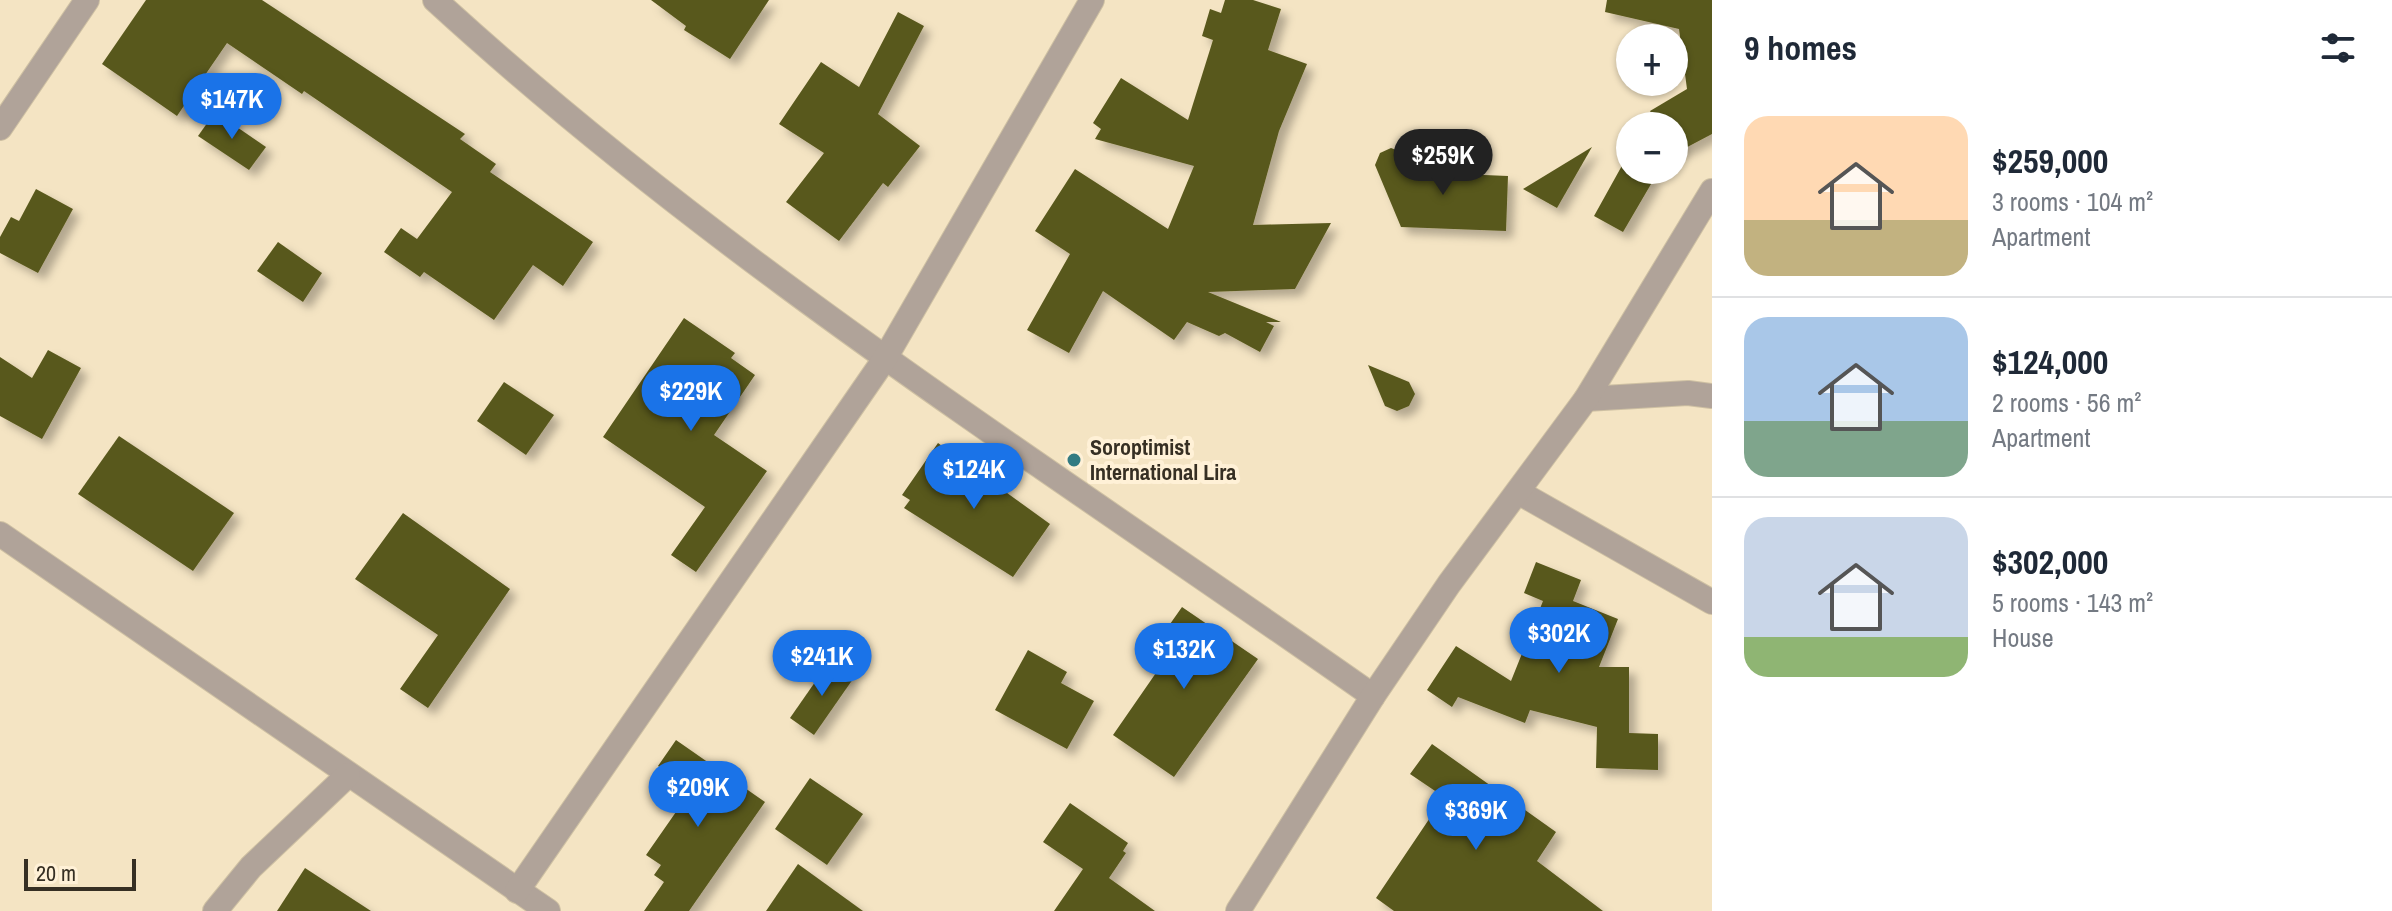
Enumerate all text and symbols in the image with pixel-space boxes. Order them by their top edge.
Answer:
map controls [1616,24,1688,184]
button: + [1616,24,1688,96]
text: 9 homes [1744,25,1857,71]
icon: filters [2316,26,2360,70]
pin: $147K [176,73,288,141]
text: $147K [201,81,263,116]
button: − [1616,112,1688,184]
pin: $259K [1387,129,1499,197]
text: $259K [1412,137,1474,172]
text: $259,000 [1992,138,2108,184]
icon: home [1808,148,1904,244]
text: 3 rooms · 104 m² [1992,184,2153,219]
text: Apartment [1992,219,2090,254]
text: $124,000 [1992,339,2108,385]
icon: home [1808,349,1904,445]
pin: $229K [635,365,747,433]
text: $229K [660,373,722,408]
text: 2 rooms · 56 m² [1992,385,2141,420]
text: Apartment [1992,420,2090,455]
place label: Soroptimist International Lira [1090,432,1236,487]
pin: $124K [918,443,1030,511]
text: $124K [943,451,1005,486]
marker: Soroptimist International Lira [1065,451,1083,469]
text: $302,000 [1992,539,2108,585]
icon: home [1808,549,1904,645]
text: 5 rooms · 143 m² [1992,585,2153,620]
pin: $302K [1503,607,1615,675]
text: $302K [1528,615,1590,650]
text: House [1992,620,2054,655]
pin: $132K [1128,623,1240,691]
pin: $241K [766,630,878,698]
text: $132K [1153,631,1215,666]
text: $241K [791,638,853,673]
pin: $209K [642,761,754,829]
text: $209K [667,769,729,804]
pin: $369K [1420,784,1532,852]
text: $369K [1445,792,1507,827]
scale bar [24,855,136,891]
text: 20 m [36,858,76,888]

